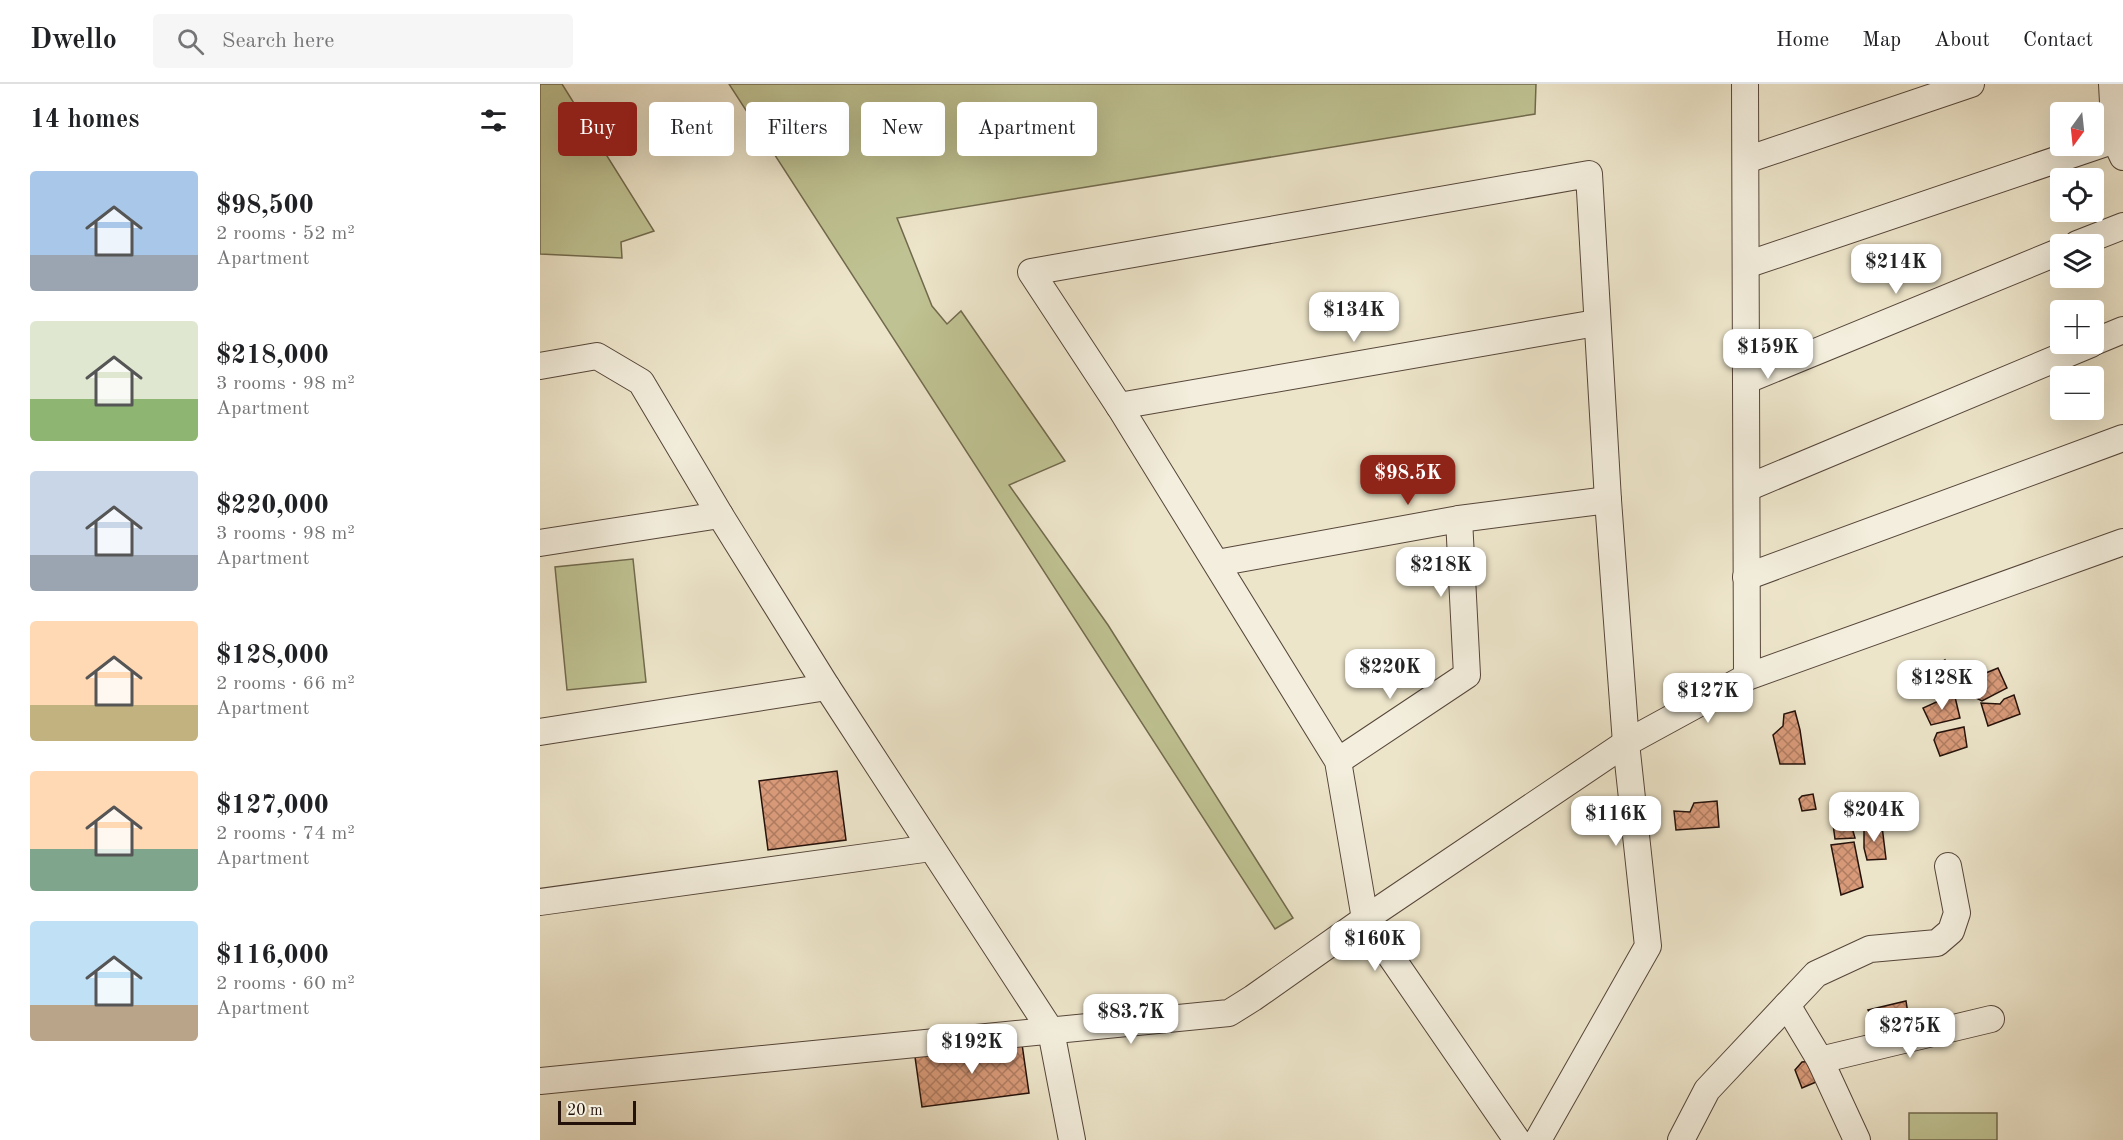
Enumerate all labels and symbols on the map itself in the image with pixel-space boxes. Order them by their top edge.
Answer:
north arrow [2050,102,2104,156]
pin: $214K [1854,244,1938,295]
pin: $134K [1312,292,1396,343]
pin: $159K [1726,329,1810,380]
pin: $98.5K [1359,455,1457,506]
pin: $218K [1399,547,1483,598]
pin: $220K [1348,649,1432,700]
pin: $128K [1900,660,1984,711]
pin: $127K [1666,673,1750,724]
pin: $204K [1832,792,1916,843]
pin: $116K [1574,796,1658,847]
pin: $160K [1333,921,1417,972]
pin: $83.7K [1082,994,1180,1045]
pin: $275K [1868,1008,1952,1059]
pin: $192K [930,1024,1014,1075]
scale bar [558,1098,636,1126]

